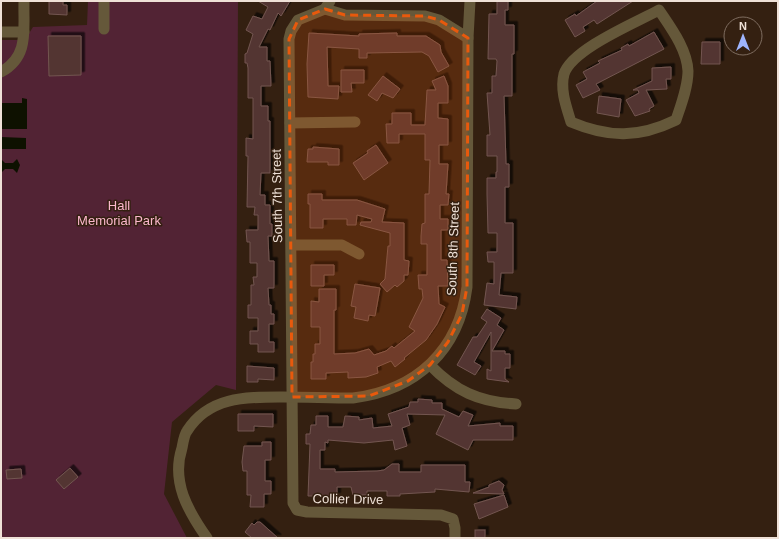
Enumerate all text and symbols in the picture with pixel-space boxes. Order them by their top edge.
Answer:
north arrow [723,16,763,56]
text: N [739,20,747,32]
street label: South 7th Street [269,149,285,243]
park label: Hall Memorial Park [77,198,161,228]
street label: South 8th Street [444,201,462,296]
street label: Collier Drive [312,491,384,507]

